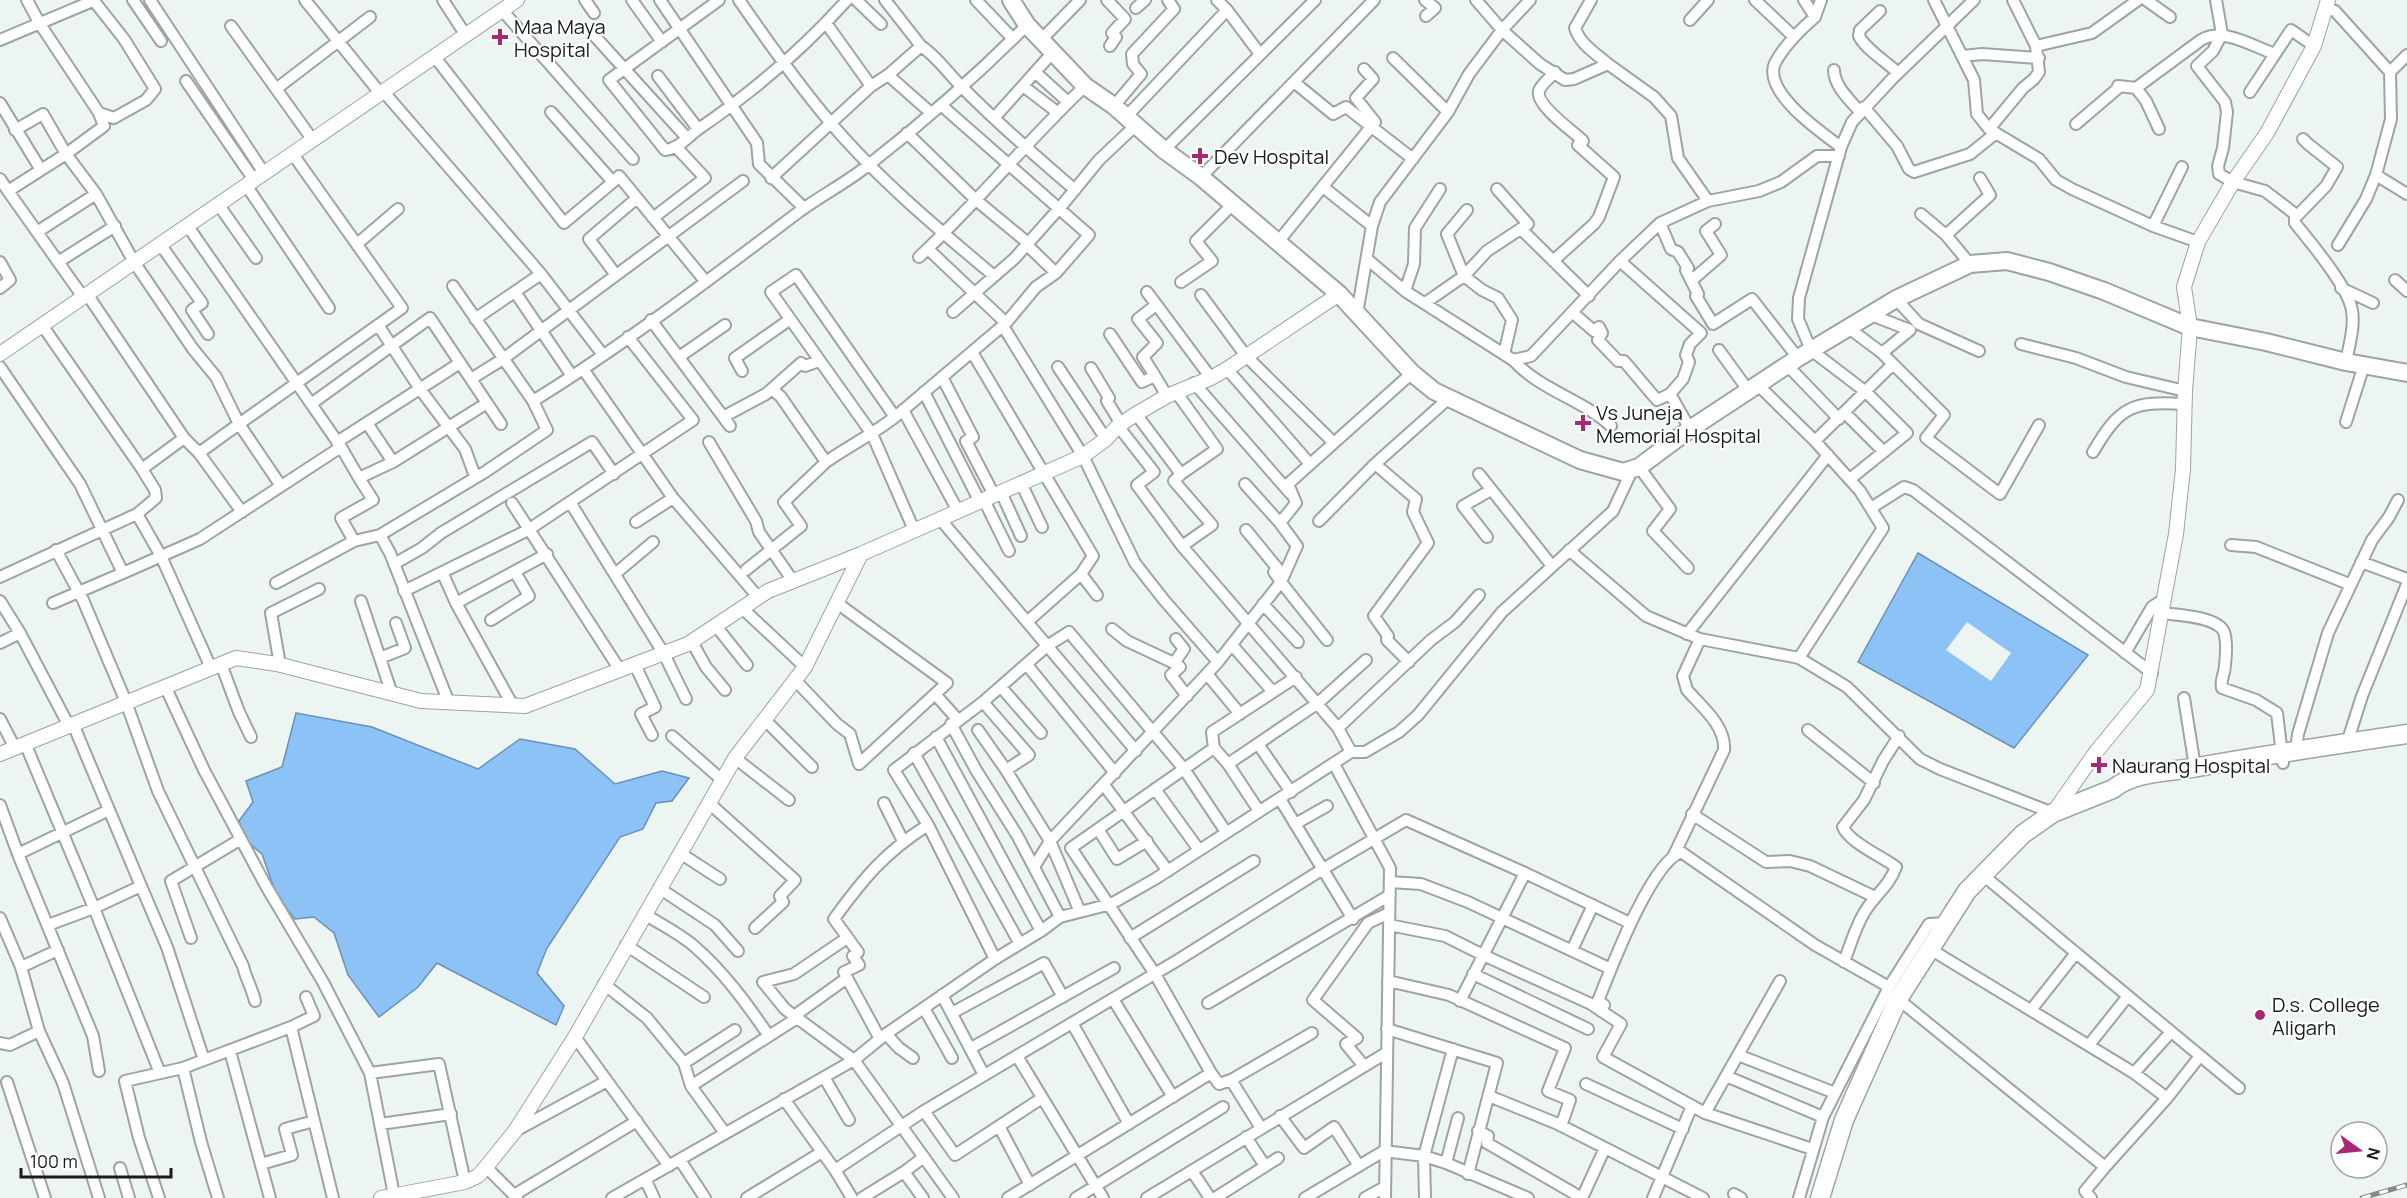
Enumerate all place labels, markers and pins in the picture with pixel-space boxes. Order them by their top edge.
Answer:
place label: Maa Maya Hospital [514,13,606,63]
marker: Maa Maya Hospital [491,28,509,46]
place label: Dev Hospital [1214,143,1329,170]
marker: Dev Hospital [1191,147,1209,165]
place label: Vs Juneja Memorial Hospital [1596,399,1761,449]
marker: Vs Juneja Memorial Hospital [1574,414,1592,432]
place label: Naurang Hospital [2112,752,2271,779]
marker: Naurang Hospital [2090,756,2108,774]
place label: D.s. College Aligarh [2272,991,2380,1041]
marker: D.s. College Aligarh [2253,1008,2267,1022]

